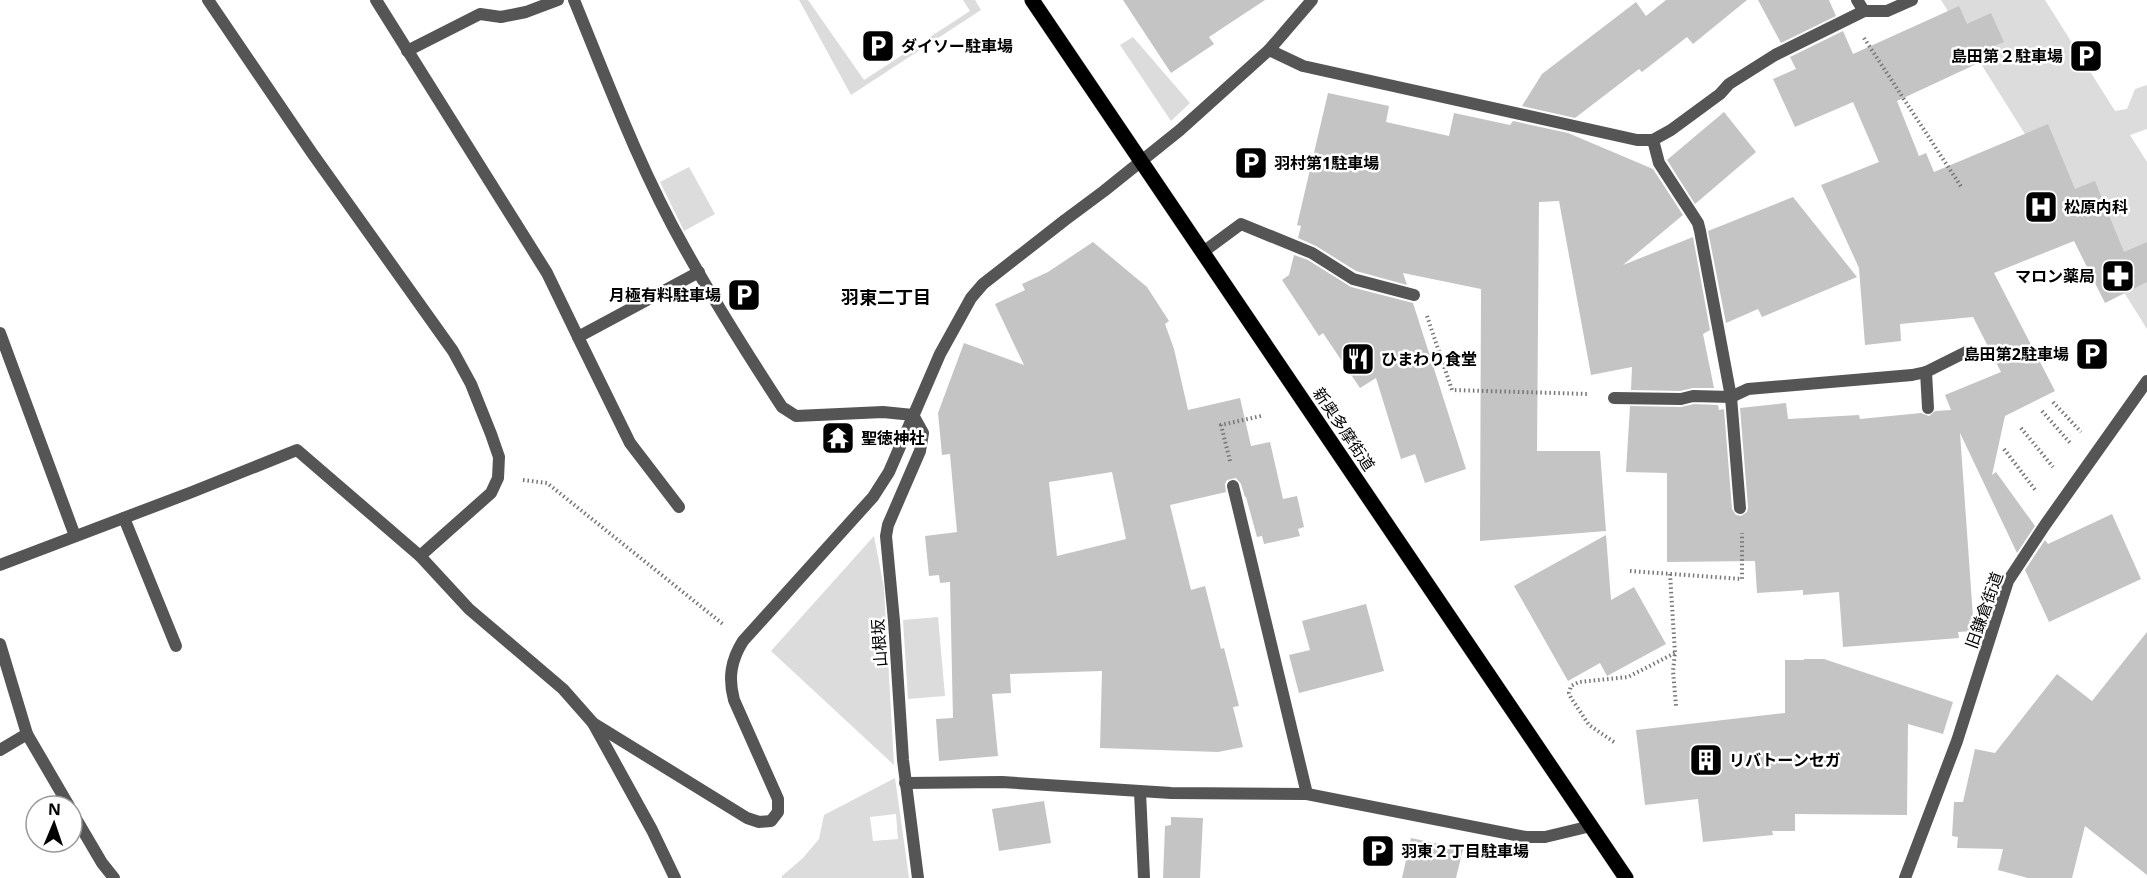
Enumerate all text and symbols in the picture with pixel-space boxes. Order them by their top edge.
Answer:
parking icon: ダイソー駐車場 [860,28,896,64]
place label: ダイソー駐車場 [901,35,1013,57]
parking icon: 島田第２駐車場 [2068,38,2104,74]
place label: 島田第２駐車場 [1951,45,2063,67]
parking icon: 羽村第1駐車場 [1233,145,1269,181]
place label: 羽村第1駐車場 [1274,152,1379,174]
hospital icon: 松原内科 [2023,189,2059,225]
place label: 松原内科 [2064,196,2128,218]
pharmacy icon: マロン薬局 [2100,258,2136,294]
place label: マロン薬局 [2015,265,2095,287]
parking icon: 月極有料駐車場 [726,277,762,313]
place label: 月極有料駐車場 [609,284,721,306]
district label: 羽東二丁目 [841,285,931,309]
parking icon: 島田第2駐車場 [2074,336,2110,372]
restaurant icon: ひまわり食堂 [1340,341,1376,377]
place label: 島田第2駐車場 [1964,343,2069,365]
place label: ひまわり食堂 [1381,348,1477,370]
street label: 新奥多摩街道 [1308,383,1380,475]
temple icon: 聖徳神社 [820,420,856,456]
place label: 聖徳神社 [861,427,925,449]
street label: 旧鎌倉街道 [1960,569,2008,651]
street label: 山根坂 [866,618,892,668]
building icon: リバトーンセガ [1688,742,1724,778]
place label: リバトーンセガ [1729,749,1841,771]
north arrow [24,794,84,854]
text: N [48,798,61,820]
parking icon: 羽東２丁目駐車場 [1360,833,1396,869]
place label: 羽東２丁目駐車場 [1401,840,1529,862]

